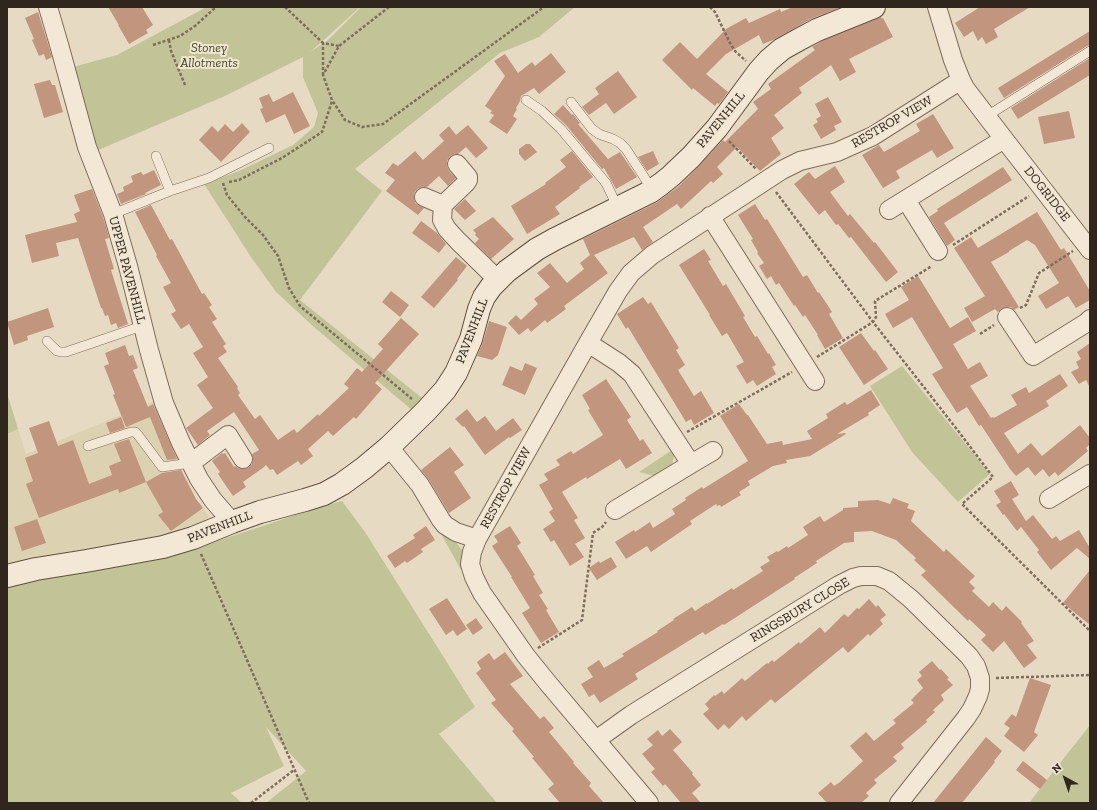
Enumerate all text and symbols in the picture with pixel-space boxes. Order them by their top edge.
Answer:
park label: Stoney Allotments [180,40,238,71]
street label: PAVENHILL [693,89,749,151]
street label: RESTROP VIEW [849,93,935,151]
street label: DOGRIDGE [1021,163,1073,225]
street label: UPPER PAVENHILL [105,214,149,326]
street label: PAVENHILL [453,296,491,366]
street label: RESTROP VIEW [477,445,535,531]
street label: PAVENHILL [185,508,255,546]
street label: RINGSBURY CLOSE [748,574,852,646]
north arrow [1045,758,1085,798]
text: N [1050,761,1064,776]

